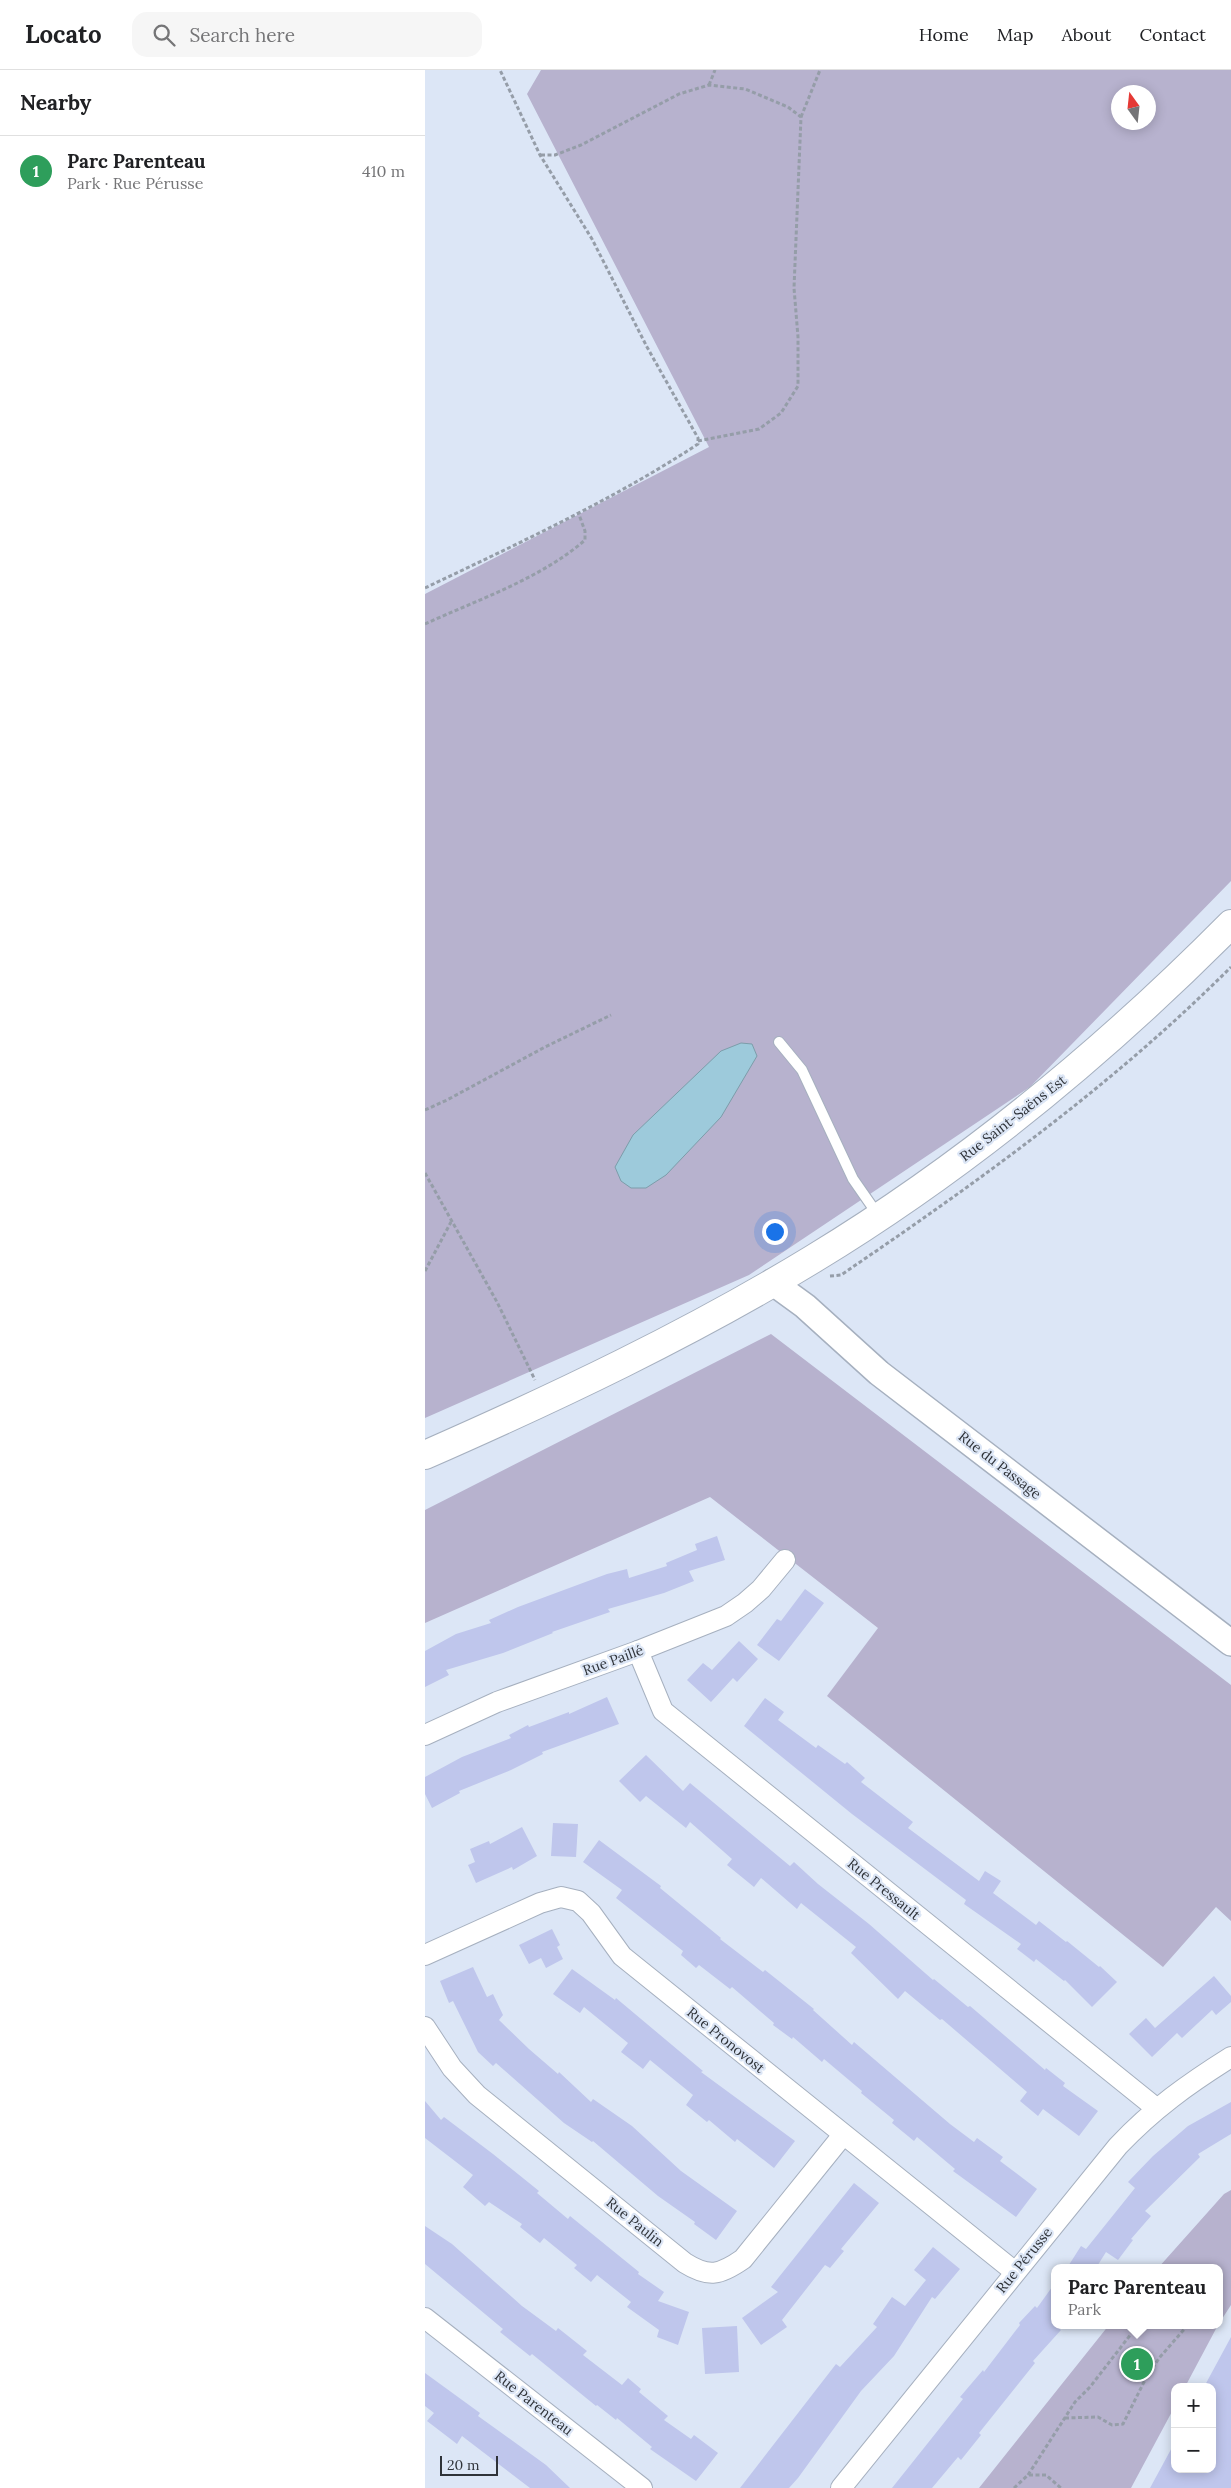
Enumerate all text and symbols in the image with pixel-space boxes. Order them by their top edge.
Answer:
search box [132,12,482,57]
text: Locato [25,19,102,50]
icon: search [150,21,178,49]
text: Search here [190,23,295,47]
text: Home [919,23,969,46]
text: Map [997,23,1033,46]
text: About [1061,23,1111,46]
text: Contact [1139,23,1206,46]
north arrow [1111,85,1156,130]
text: Nearby [20,89,91,116]
text: Parc Parenteau [67,149,206,173]
text: 1 [33,161,39,181]
text: 410 m [362,161,405,181]
text: Park · Rue Pérusse [67,173,203,193]
street label: Rue Saint-Saëns Est [956,1071,1070,1165]
your location [762,1219,788,1245]
street label: Rue du Passage [955,1427,1045,1503]
street label: Rue Paillé [580,1641,646,1679]
street label: Rue Pressault [844,1854,924,1924]
street label: Rue Pronovost [684,2003,769,2077]
street label: Rue Paulin [603,2193,668,2251]
street label: Rue Pérusse [992,2223,1056,2296]
popup [1051,2264,1223,2329]
text: Parc Parenteau [1068,2275,1206,2299]
text: Park [1068,2299,1101,2319]
pin: 1 [1121,2345,1153,2383]
street label: Rue Parenteau [491,2367,577,2439]
map controls [1171,2383,1216,2473]
button: + [1171,2383,1216,2428]
button: − [1171,2428,1216,2473]
scale bar [440,2453,497,2476]
text: 20 m [447,2456,479,2474]

